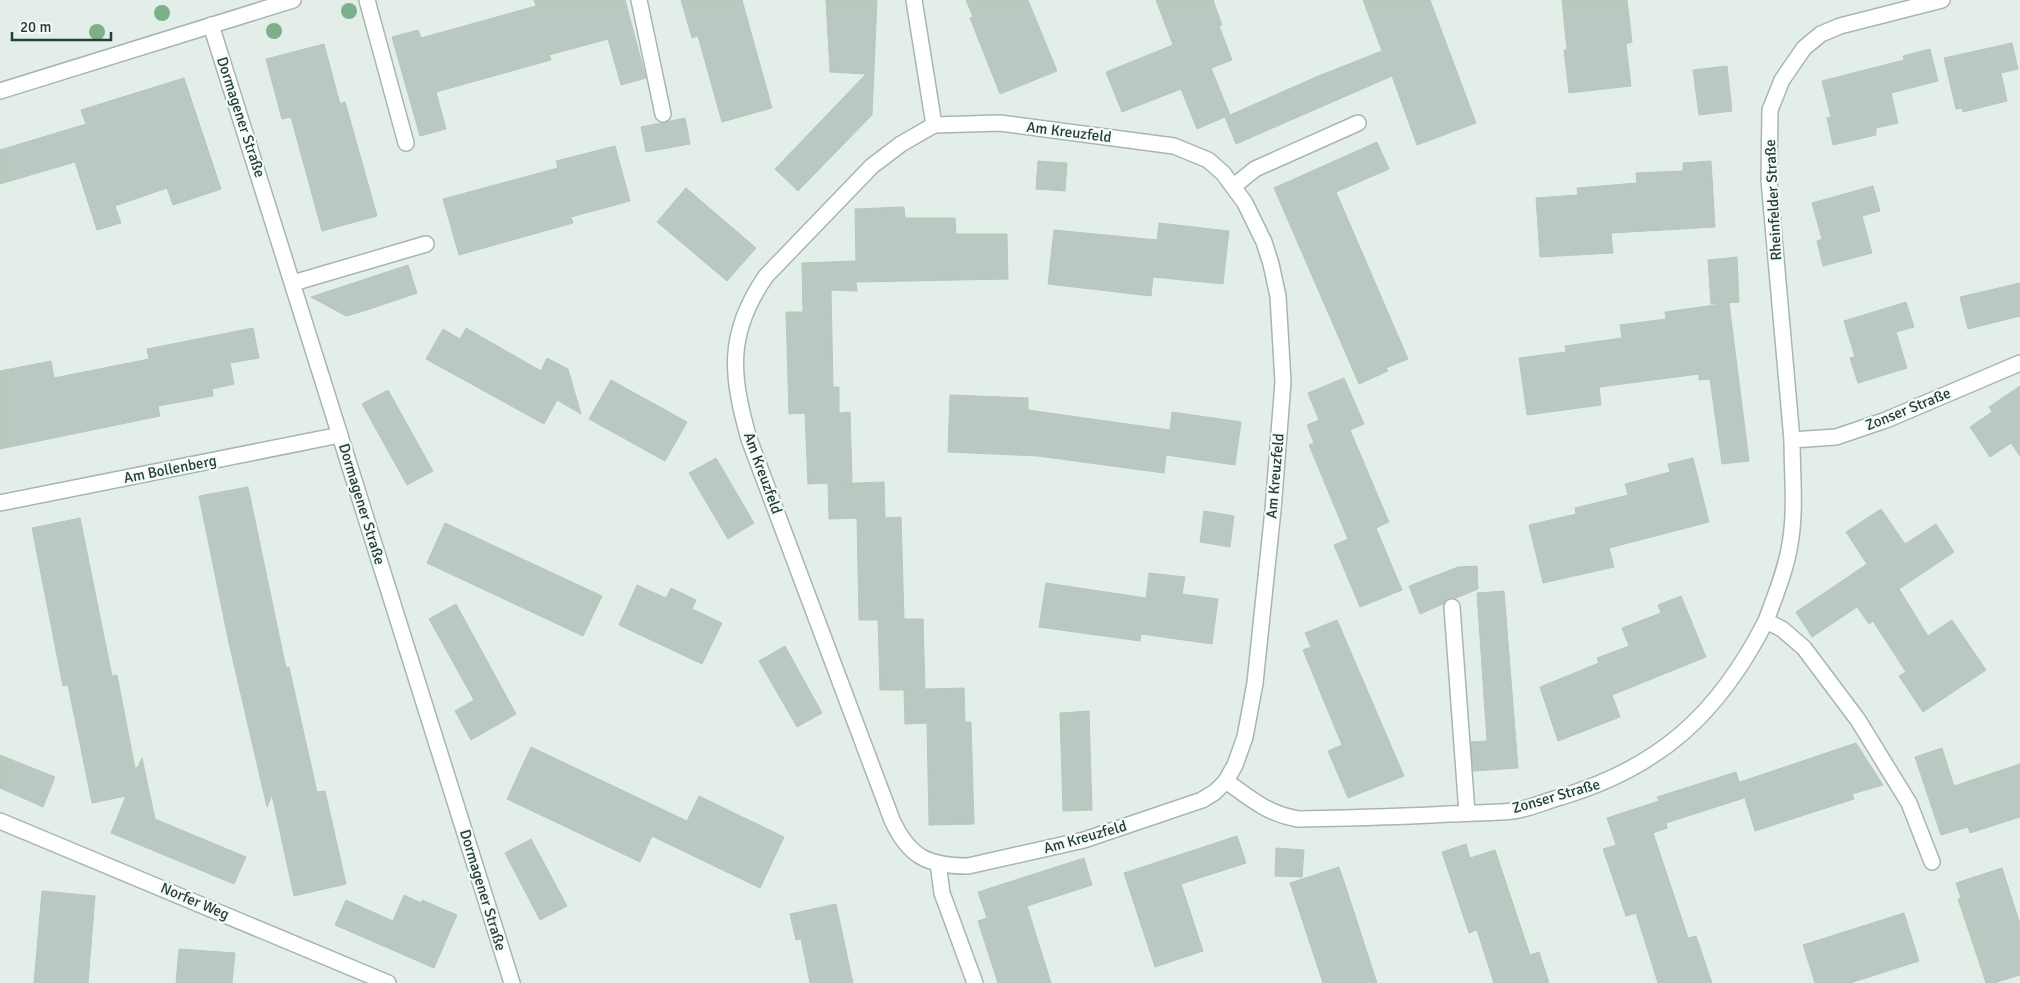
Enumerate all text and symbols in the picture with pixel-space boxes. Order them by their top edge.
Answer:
scale bar [12,10,111,42]
text: 20 m [20,18,51,36]
street label: Dormagener Straße [213,54,269,180]
street label: Am Kreuzfeld [1025,118,1113,146]
street label: Rheinfelder Straße [1761,139,1785,261]
street label: Zonser Straße [1863,384,1953,434]
street label: Am Kreuzfeld [740,430,786,516]
street label: Am Kreuzfeld [1262,432,1288,519]
street label: Dormagener Straße [335,441,389,567]
street label: Am Bollenberg [122,451,218,487]
street label: Zonser Straße [1510,775,1602,817]
street label: Am Kreuzfeld [1041,817,1129,857]
street label: Dormagener Straße [456,827,510,953]
street label: Norfer Weg [158,878,232,924]

